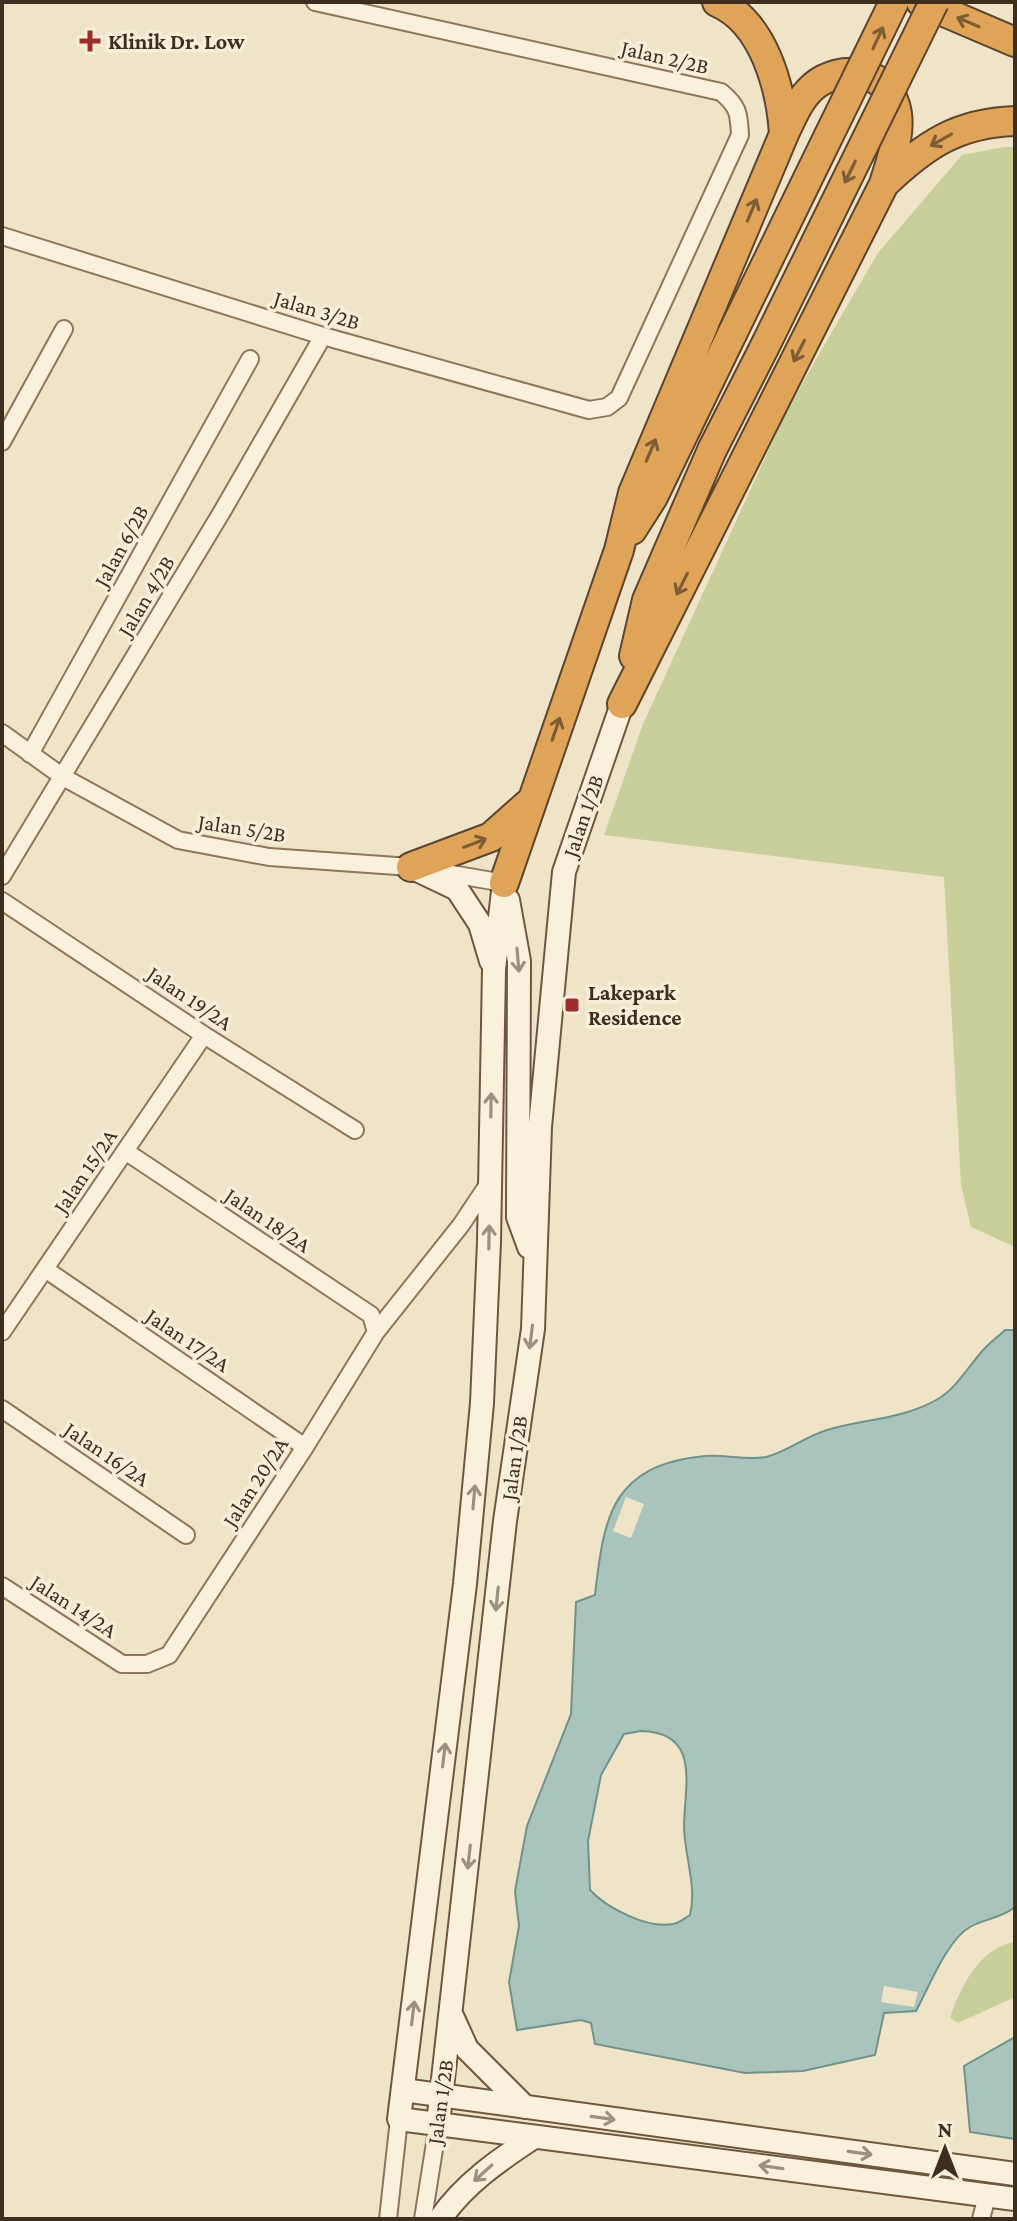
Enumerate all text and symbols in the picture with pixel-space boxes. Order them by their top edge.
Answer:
one-way arrow [956,13,981,28]
one-way arrow [871,26,886,50]
place label: Klinik Dr. Low [108,29,245,54]
marker: Klinik Dr. Low [79,30,101,52]
street label: Jalan 2/2B [617,34,711,79]
one-way arrow [930,132,953,148]
one-way arrow [842,160,858,184]
one-way arrow [745,198,760,223]
street label: Jalan 3/2B [269,285,363,335]
one-way arrow [791,339,806,363]
one-way arrow [644,438,659,463]
street label: Jalan 6/2B [87,501,154,593]
street label: Jalan 4/2B [111,551,180,643]
one-way arrow [674,571,690,595]
one-way arrow [550,717,564,742]
street label: Jalan 1/2B [557,772,609,862]
street label: Jalan 5/2B [194,808,288,847]
one-way arrow [462,835,487,849]
one-way arrow [510,946,525,973]
street label: Jalan 19/2A [141,959,238,1036]
place label: Lakepark Residence [588,980,682,1030]
marker: Lakepark Residence [563,996,581,1014]
one-way arrow [483,1092,498,1119]
street label: Jalan 15/2A [47,1124,123,1220]
street label: Jalan 18/2A [219,1181,316,1258]
one-way arrow [481,1224,496,1251]
street label: Jalan 17/2A [140,1302,235,1377]
one-way arrow [524,1323,539,1350]
street label: Jalan 1/2B [495,1414,532,1504]
street label: Jalan 16/2A [58,1415,155,1492]
street label: Jalan 20/2A [216,1432,293,1533]
one-way arrow [466,1484,481,1511]
street label: Jalan 14/2A [25,1568,122,1643]
one-way arrow [489,1585,504,1612]
one-way arrow [437,1742,452,1769]
one-way arrow [461,1843,476,1870]
one-way arrow [405,2000,420,2027]
street label: Jalan 1/2B [421,2058,458,2148]
north arrow [905,2109,985,2189]
one-way arrow [589,2111,615,2126]
text: N [938,2117,953,2142]
one-way arrow [847,2146,872,2161]
one-way arrow [758,2160,785,2175]
one-way arrow [474,2164,494,2182]

